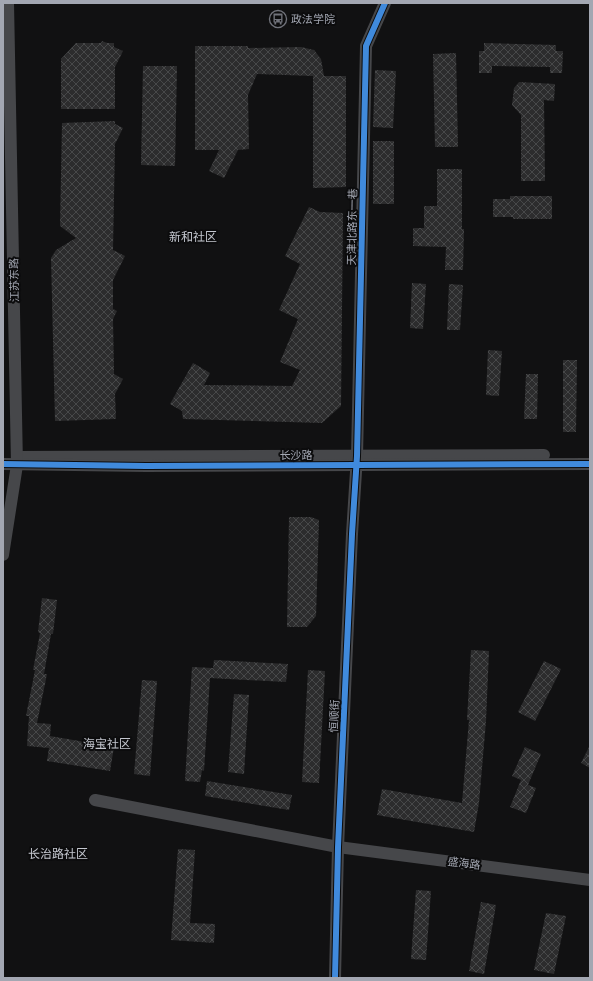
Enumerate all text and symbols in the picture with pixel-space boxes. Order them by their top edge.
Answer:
bus stop icon: 政法学院 [268,9,288,29]
place label: 政法学院 [291,13,335,26]
street label: 天津北路东一巷 [345,188,360,266]
district label: 新和社区 [169,230,217,244]
street label: 江苏东路 [8,258,21,302]
street label: 长沙路 [280,449,313,462]
street label: 恒顺街 [327,699,342,733]
district label: 海宝社区 [83,737,131,751]
district label: 长治路社区 [28,847,88,861]
street label: 盛海路 [447,855,481,872]

